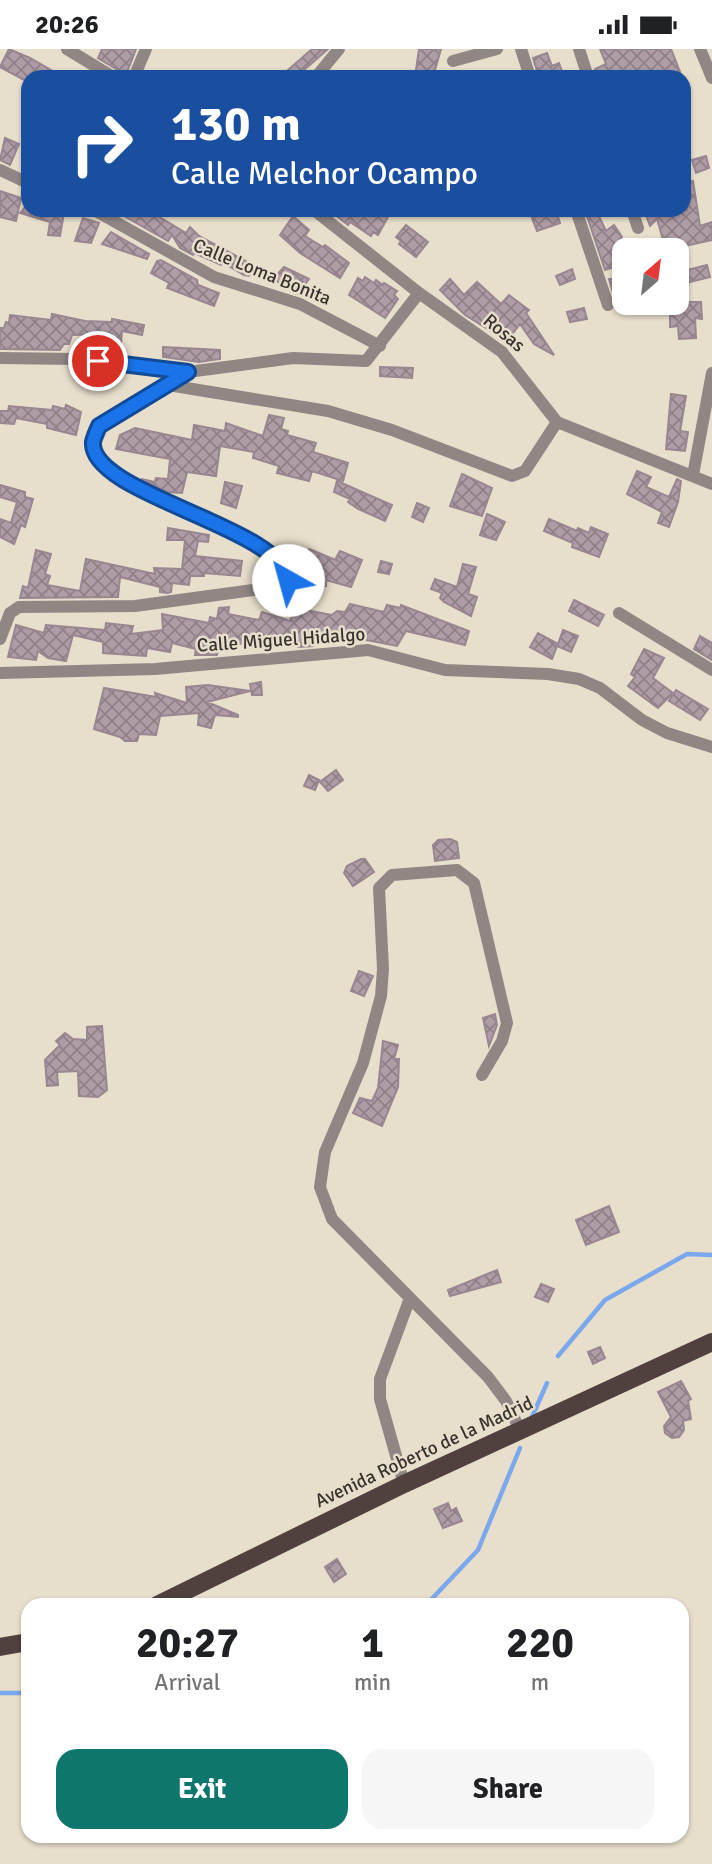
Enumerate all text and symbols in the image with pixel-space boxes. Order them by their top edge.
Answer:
text: 20:26 [35,9,99,41]
text: 130 m [171,94,301,154]
icon: right [56,98,147,189]
text: Calle Melchor Ocampo [171,154,478,193]
street label: Calle Loma Bonita [189,233,335,311]
north arrow [612,238,690,315]
map controls [612,238,689,315]
street label: Rosas [478,309,530,357]
pin [68,331,128,391]
icon: arrive [79,342,117,380]
position arrow [251,543,325,617]
street label: Calle Miguel Hidalgo [196,622,366,658]
street label: Avenida Roberto de la Madrid [311,1391,537,1513]
text: 20:27 [136,1618,239,1669]
text: 1 [361,1618,384,1669]
text: 220 [506,1618,574,1669]
text: Arrival [154,1668,221,1697]
text: min [354,1668,391,1697]
text: m [531,1668,549,1697]
button: Exit [56,1749,348,1829]
button: Share [362,1749,654,1829]

